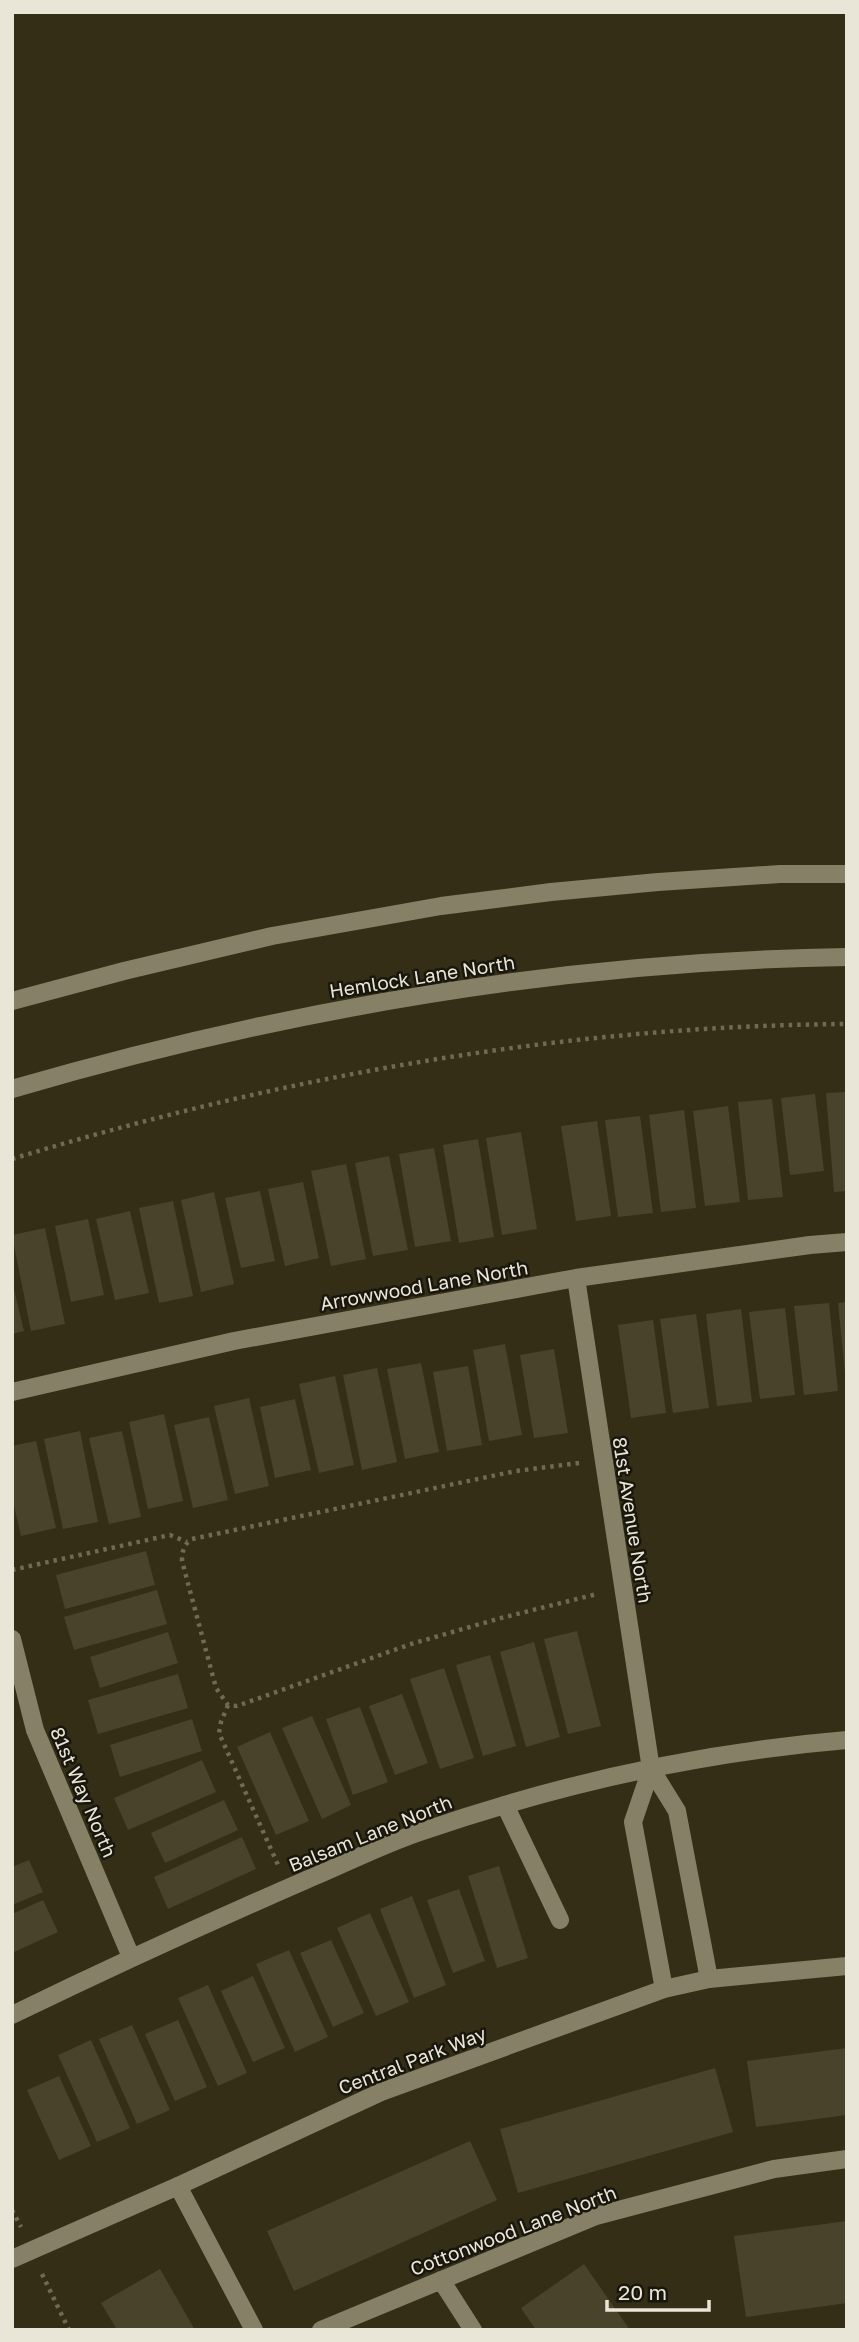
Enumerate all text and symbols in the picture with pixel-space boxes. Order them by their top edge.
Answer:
street label: Hemlock Lane North [328,950,516,1002]
street label: Arrowwood Lane North [318,1255,530,1315]
street label: 81st Avenue North [609,1435,657,1605]
street label: 81st Way North [46,1723,122,1861]
street label: Balsam Lane North [285,1790,455,1876]
street label: Central Park Way [335,2021,489,2099]
street label: Cottonwood Lane North [407,2180,619,2280]
scale bar [607,2268,708,2312]
text: 20 m [618,2279,667,2305]

